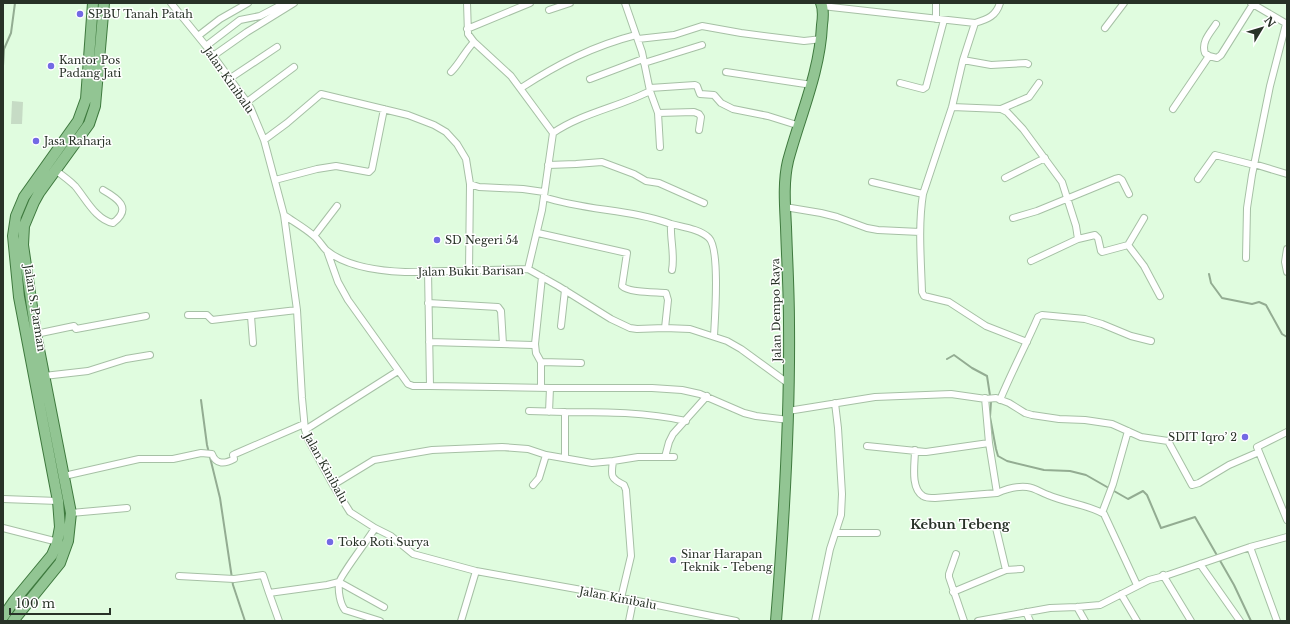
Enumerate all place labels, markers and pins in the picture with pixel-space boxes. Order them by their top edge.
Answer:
place label: SPBU Tanah Patah [88,7,193,21]
marker: SPBU Tanah Patah [75,9,85,19]
place label: Kantor Pos Padang Jati [59,53,121,80]
marker: Kantor Pos Padang Jati [46,61,56,71]
place label: Jasa Raharja [42,134,112,148]
marker: Jasa Raharja [31,136,41,146]
place label: SD Negeri 54 [445,233,519,247]
marker: SD Negeri 54 [432,235,442,245]
place label: SDIT Iqro’ 2 [1168,430,1237,444]
marker: SDIT Iqro’ 2 [1240,432,1250,442]
place label: Toko Roti Surya [338,535,430,549]
marker: Toko Roti Surya [325,537,335,547]
place label: Sinar Harapan Teknik - Tebeng [681,547,773,574]
marker: Sinar Harapan Teknik - Tebeng [668,555,678,565]

